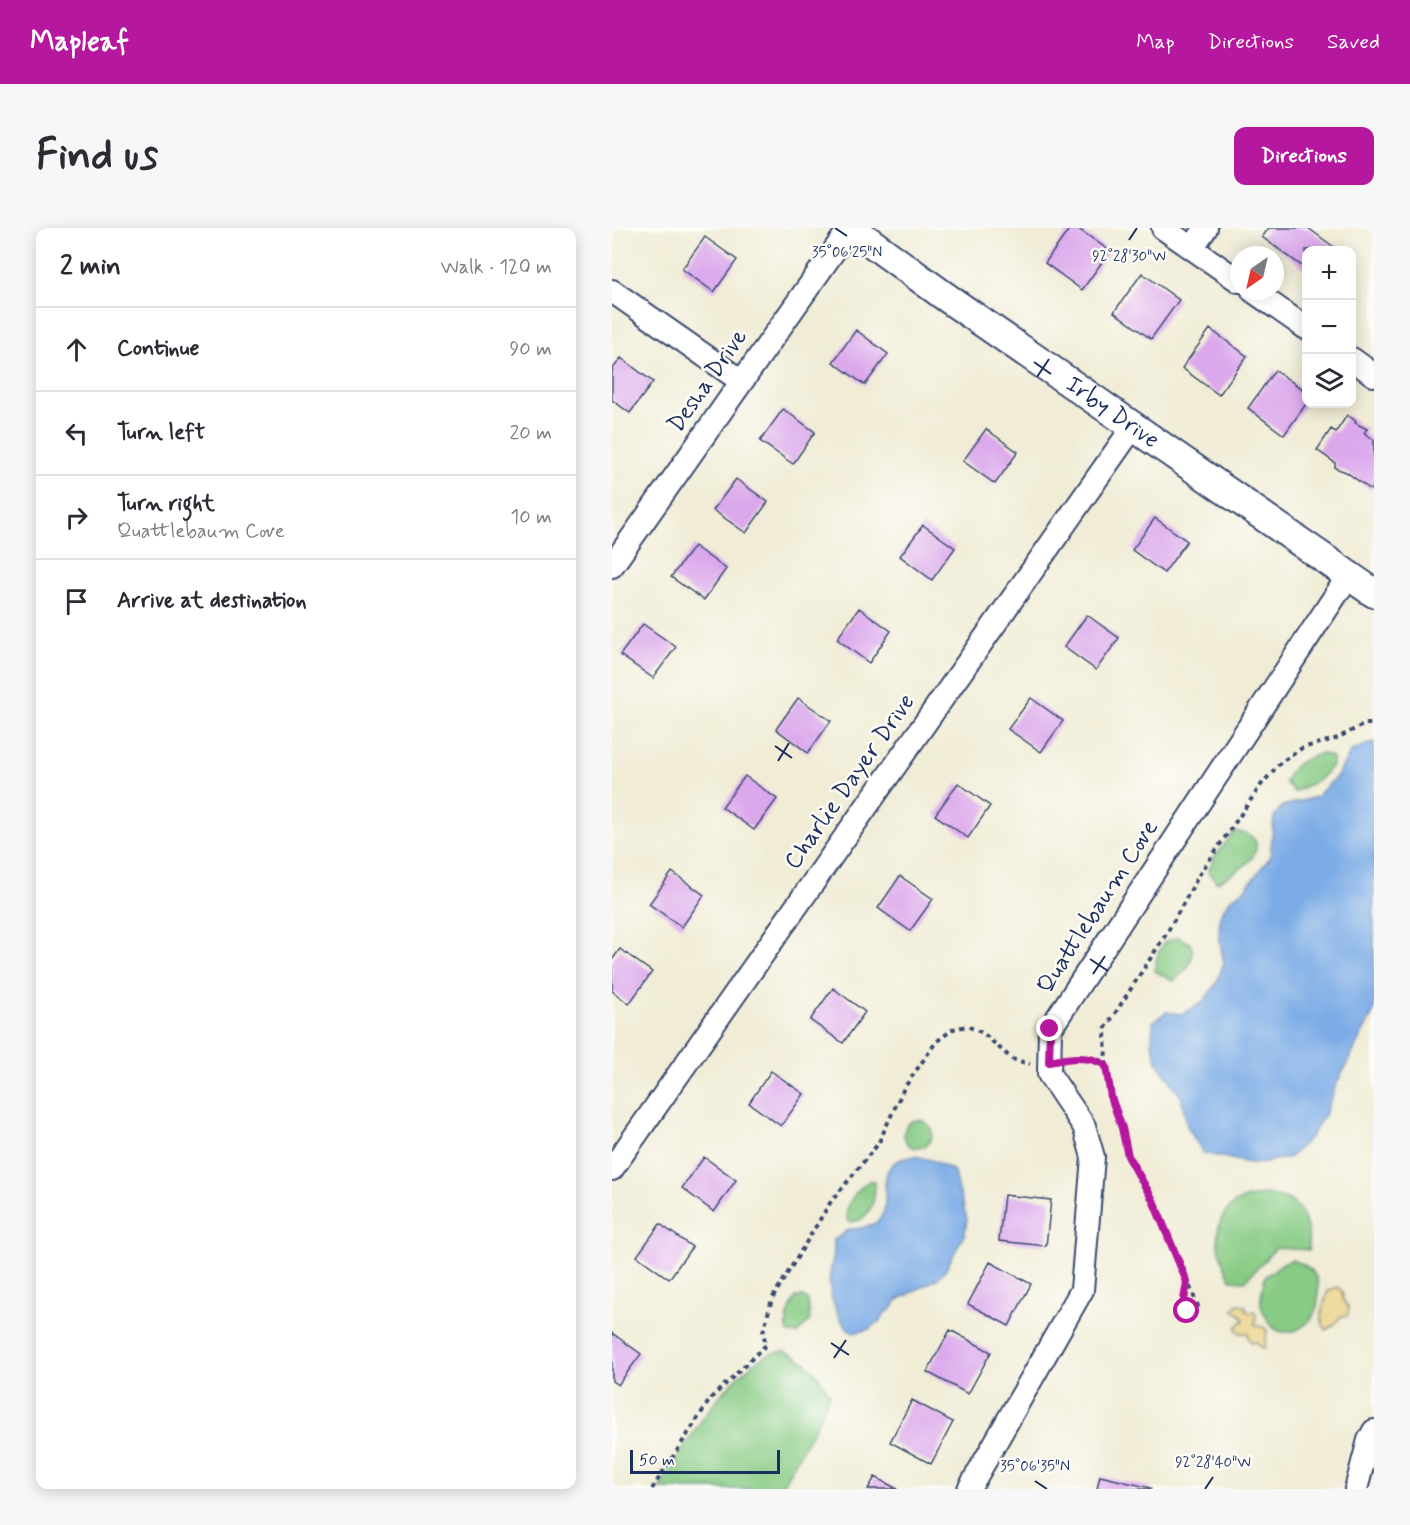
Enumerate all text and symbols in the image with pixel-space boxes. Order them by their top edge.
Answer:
text: Mapleaf [30,24,129,61]
text: Map [1136,28,1175,56]
text: Directions [1208,28,1294,56]
text: Saved [1327,28,1380,56]
button: Directions [1234,127,1374,185]
text: Find us [36,129,158,184]
text: 35°06'25"N [812,243,882,263]
north arrow [1230,246,1284,300]
map controls [1302,246,1356,408]
button: + [1302,246,1356,300]
text: 92°28'30"W [1092,247,1166,267]
text: 2 min [60,250,121,284]
text: Walk · 120 m [441,254,552,281]
button: − [1302,300,1356,354]
street label: Desha Drive [661,323,755,439]
icon: ahead [60,333,93,366]
text: Continue [117,335,199,363]
text: 90 m [509,336,552,363]
button: layers [1302,354,1356,408]
street label: Irby Drive [1060,369,1166,456]
icon: left [60,417,93,450]
text: Turn left [117,419,205,447]
text: 20 m [509,420,552,447]
text: Turn right [117,490,215,518]
icon: right [60,501,93,534]
text: 10 m [510,504,552,531]
text: Quattlebaum Cove [117,518,285,545]
icon: arrive [60,585,93,618]
text: Arrive at destination [117,587,307,615]
street label: Charlie Dayer Drive [778,688,922,876]
street label: Quattlebaum Cove [1030,814,1166,1000]
route end [1036,1015,1062,1041]
route start [1173,1297,1199,1323]
scale bar [630,1447,780,1474]
text: 50 m [639,1450,675,1471]
text: 92°28'40"W [1175,1453,1251,1473]
text: 35°06'35"N [1000,1457,1070,1477]

